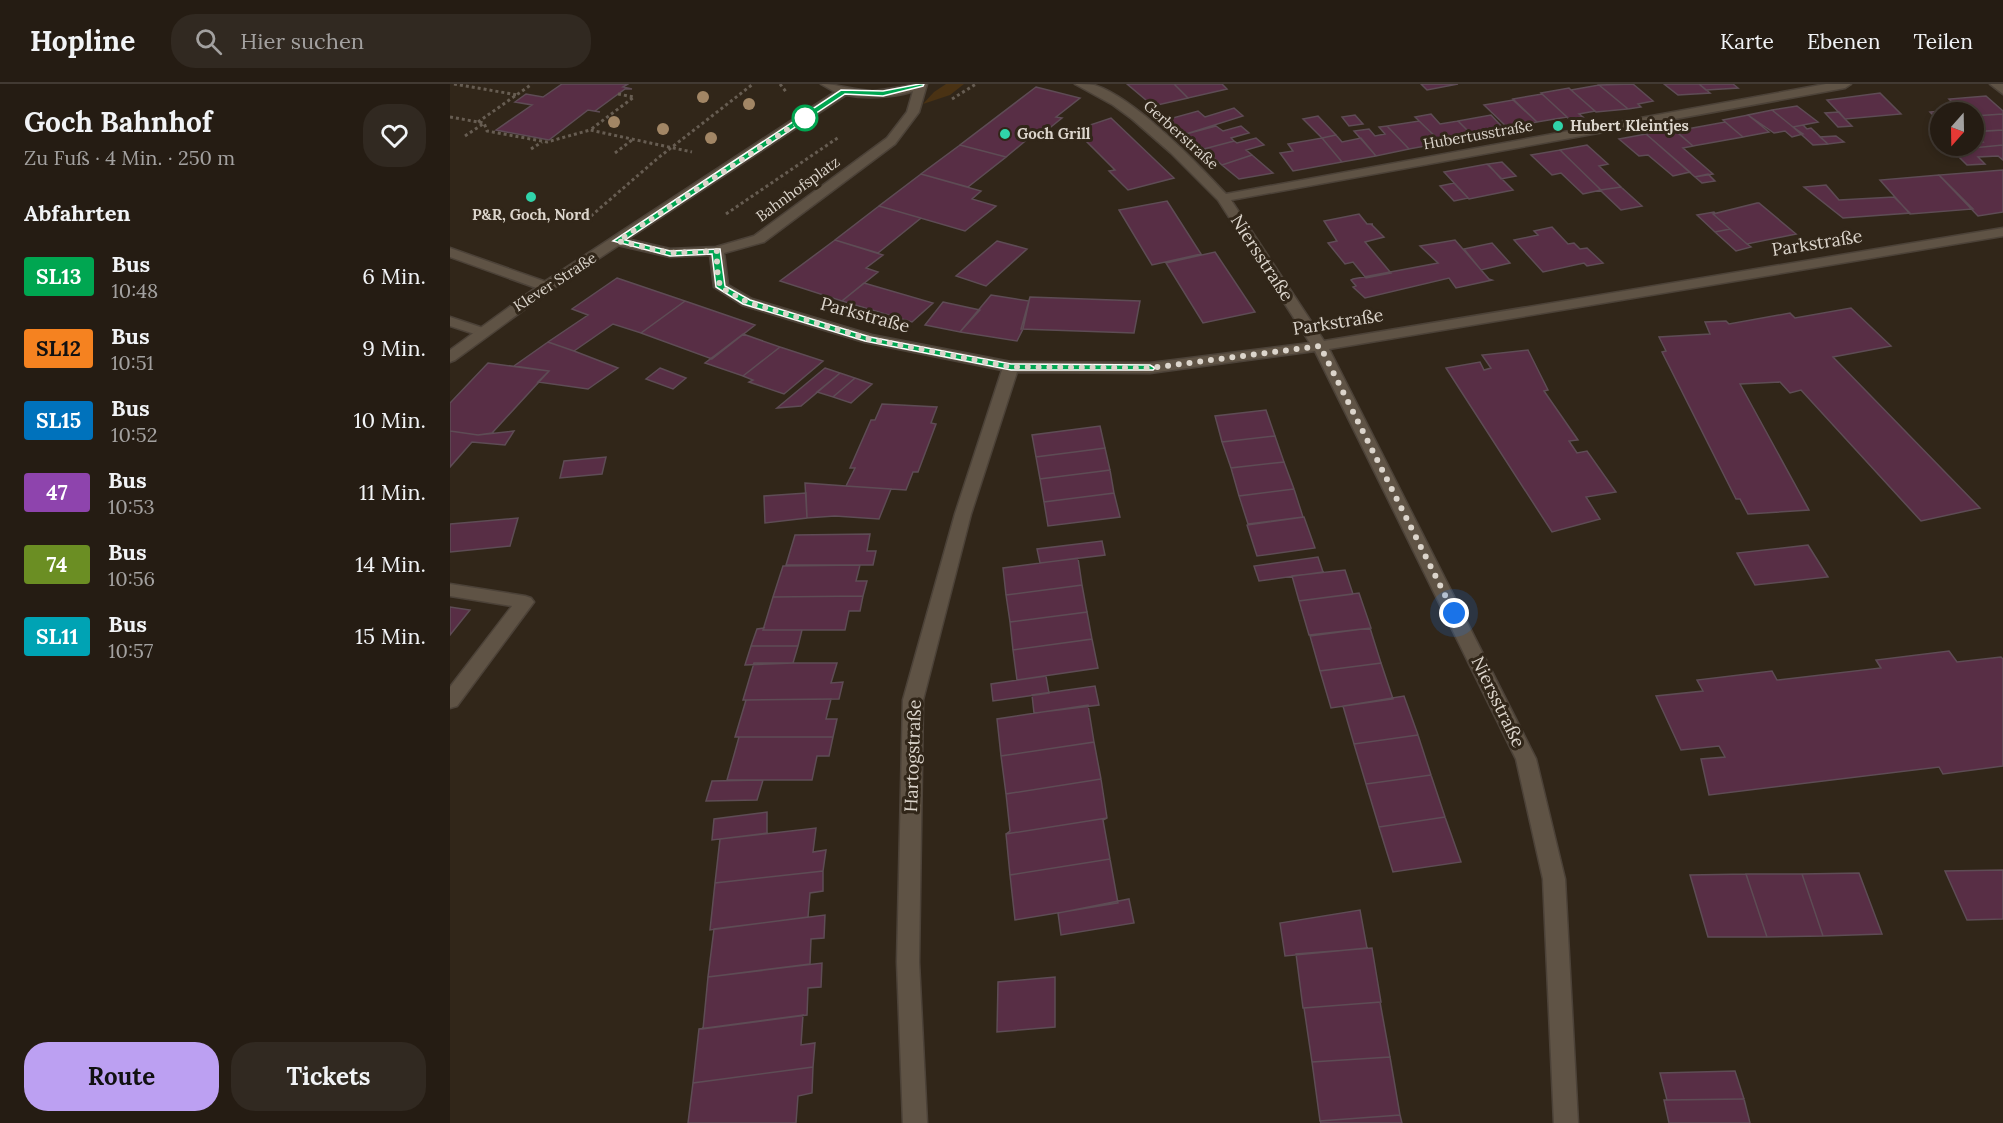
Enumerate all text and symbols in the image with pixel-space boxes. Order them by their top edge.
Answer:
search box [171,14,591,68]
text: Hopline [30,23,135,59]
icon: search [192,25,225,58]
text: Hier suchen [240,27,364,55]
text: Karte [1720,28,1774,55]
text: Ebenen [1807,28,1880,55]
text: Teilen [1913,28,1973,55]
street label: Gerberstraße [1140,96,1223,173]
north arrow [1930,102,1984,156]
map controls [1930,102,1984,156]
text: Goch Bahnhof [24,104,212,140]
button: heart [363,104,426,167]
unlabelled marker [792,105,818,131]
street label: Hubertusstraße [1422,116,1534,153]
place label: Hubert Kleintjes [1570,116,1689,135]
marker: Hubert Kleintjes [1551,119,1565,133]
place label: Goch Grill [1017,124,1091,143]
marker: Goch Grill [998,127,1012,141]
text: Zu Fuß · 4 Min. · 250 m [24,145,235,170]
street label: Bahnhofsplatz [752,152,843,225]
marker: P&R, Goch, Nord [524,190,538,204]
text: Abfahrten [24,199,131,227]
place label: P&R, Goch, Nord [472,205,590,224]
street label: Niersstraße [1226,210,1299,306]
street label: Parkstraße [1770,224,1864,261]
street label: Klever Straße [510,248,600,315]
text: Bus [112,250,150,278]
text: 6 Min. [362,262,426,290]
text: SL13 [36,263,82,290]
text: 10:48 [112,278,158,303]
street label: Parkstraße [818,292,913,338]
street label: Parkstraße [1291,303,1385,340]
text: Bus [111,322,150,350]
text: 9 Min. [362,334,426,362]
text: SL12 [36,335,81,362]
text: 10:51 [111,350,154,375]
text: Bus [111,394,150,422]
text: 10 Min. [353,406,426,434]
text: SL15 [36,407,81,434]
text: 10:52 [111,422,157,447]
text: Bus [108,466,147,494]
text: 11 Min. [359,478,426,506]
text: 47 [46,479,68,506]
text: 10:53 [108,494,155,519]
text: Bus [108,538,147,566]
text: 14 Min. [355,550,426,578]
text: 74 [47,551,67,578]
text: 10:56 [108,566,155,591]
your location [1439,598,1469,628]
text: Bus [108,610,147,638]
text: 15 Min. [355,622,426,650]
text: SL11 [36,623,78,650]
text: 10:57 [108,638,153,663]
street label: Niersstraße [1466,652,1531,751]
street label: Hartogstraße [899,699,926,813]
button: Route [24,1042,219,1111]
button: Tickets [231,1042,426,1111]

